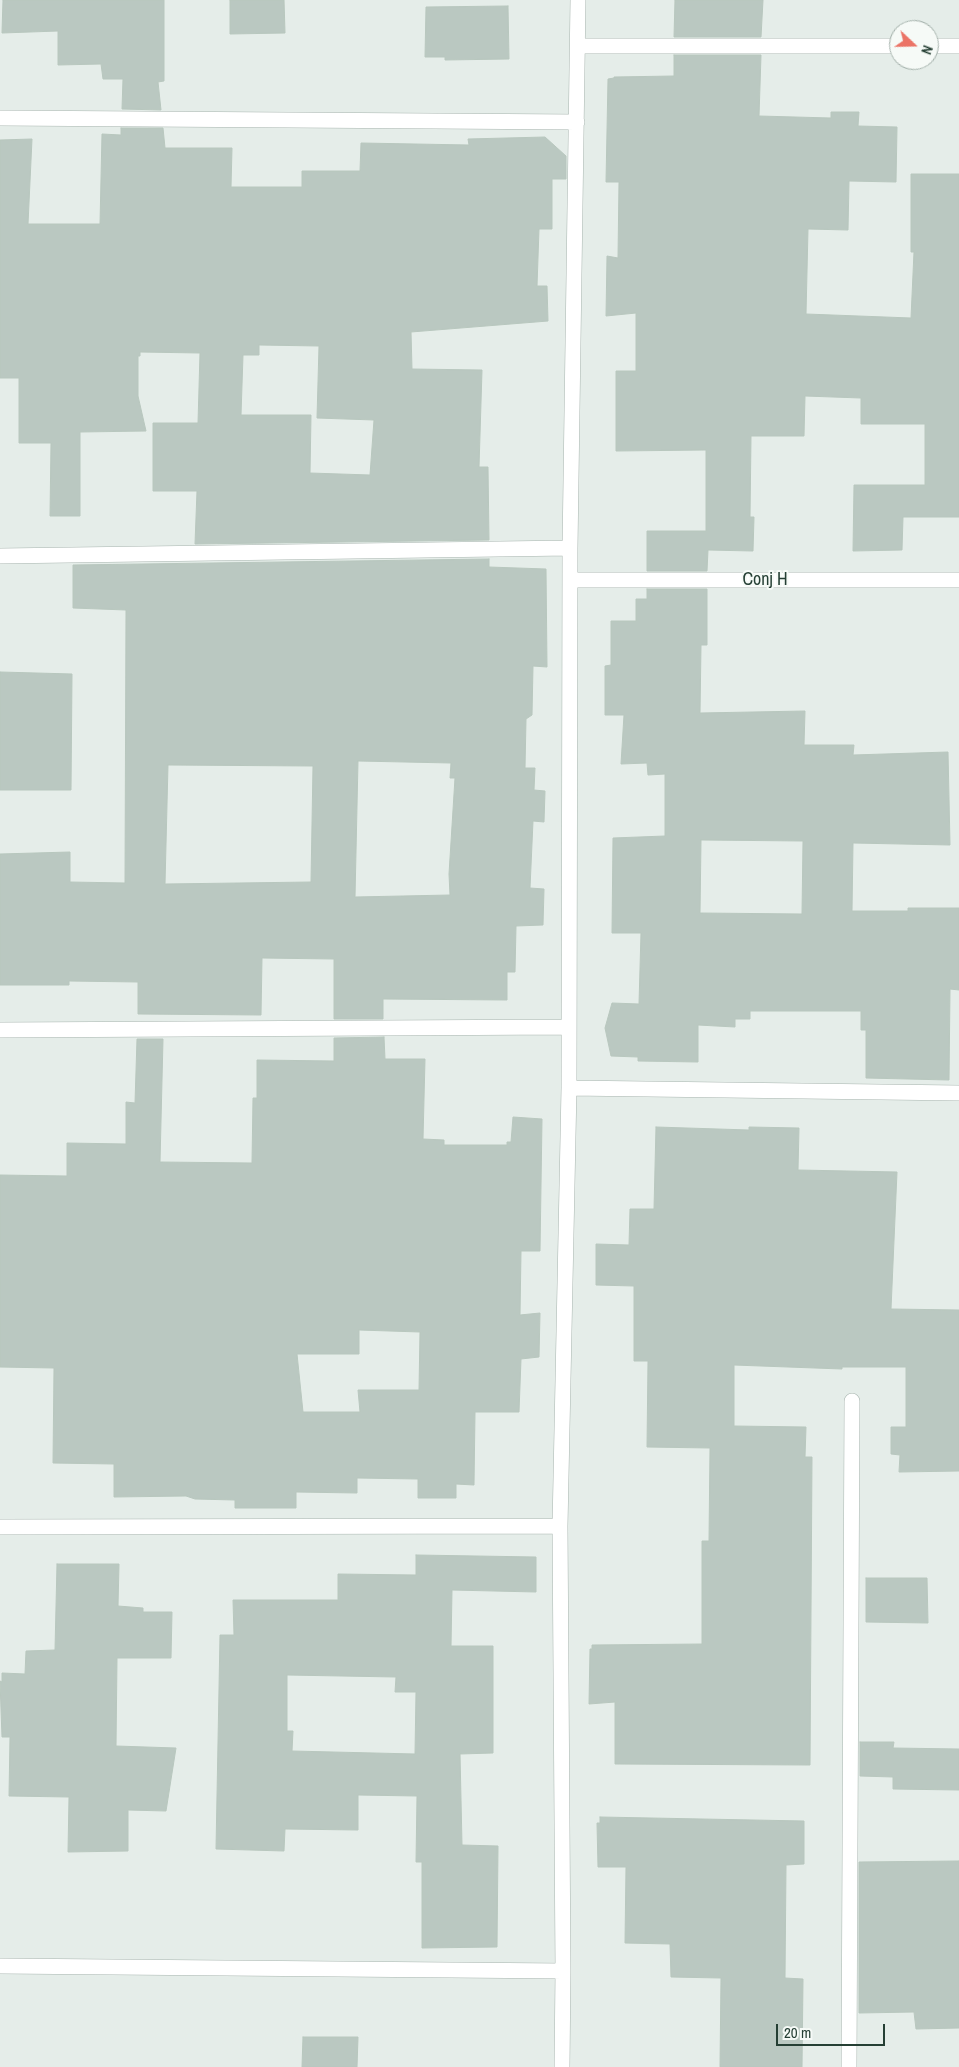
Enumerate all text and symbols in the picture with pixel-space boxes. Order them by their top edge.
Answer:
north arrow [889,20,939,70]
text: N [917,43,937,57]
street label: Conj H [742,569,788,591]
scale bar [779,2014,888,2046]
text: 20 m [784,2022,811,2043]

